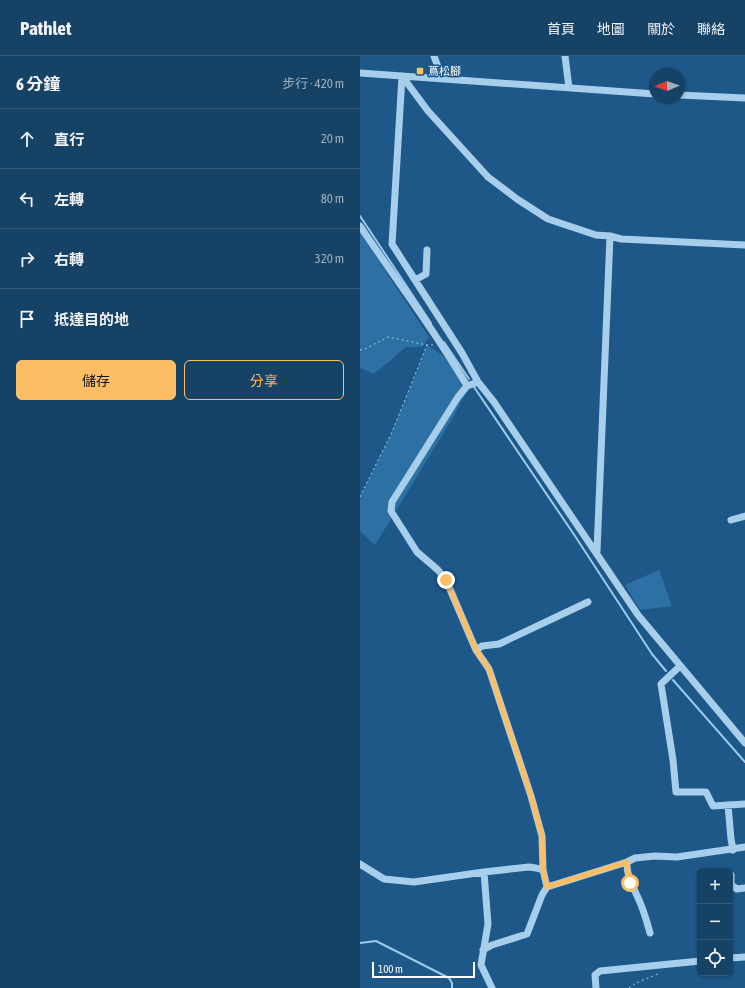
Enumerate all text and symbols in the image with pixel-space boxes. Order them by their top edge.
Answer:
text: Pathlet [20,17,71,39]
text: 首頁 [547,21,575,37]
text: 地圖 [597,21,625,37]
text: 關於 [647,21,675,37]
text: 聯絡 [697,21,725,37]
place label: 蔦松腳 [428,65,461,77]
marker: 蔦松腳 [415,66,425,76]
north arrow [649,68,685,104]
text: 6 分鐘 [16,74,60,94]
text: 步行 · 420 m [282,76,344,91]
icon: ahead [16,128,38,150]
text: 直行 [54,131,84,148]
text: 20 m [321,131,344,146]
icon: left [16,188,38,210]
text: 左轉 [54,191,84,208]
text: 80 m [321,191,344,206]
icon: right [16,248,38,270]
text: 右轉 [54,251,84,268]
text: 320 m [315,251,344,266]
icon: arrive [16,308,38,330]
text: 抵達目的地 [54,311,129,328]
button: 儲存 [16,360,176,400]
button: 分享 [184,360,344,400]
route end [437,571,455,589]
map controls [697,868,733,976]
button: + [697,868,733,904]
route start [621,874,639,892]
button: − [697,904,733,940]
button: locate [697,940,733,976]
scale bar [372,960,475,979]
text: 100 m [378,963,403,975]

